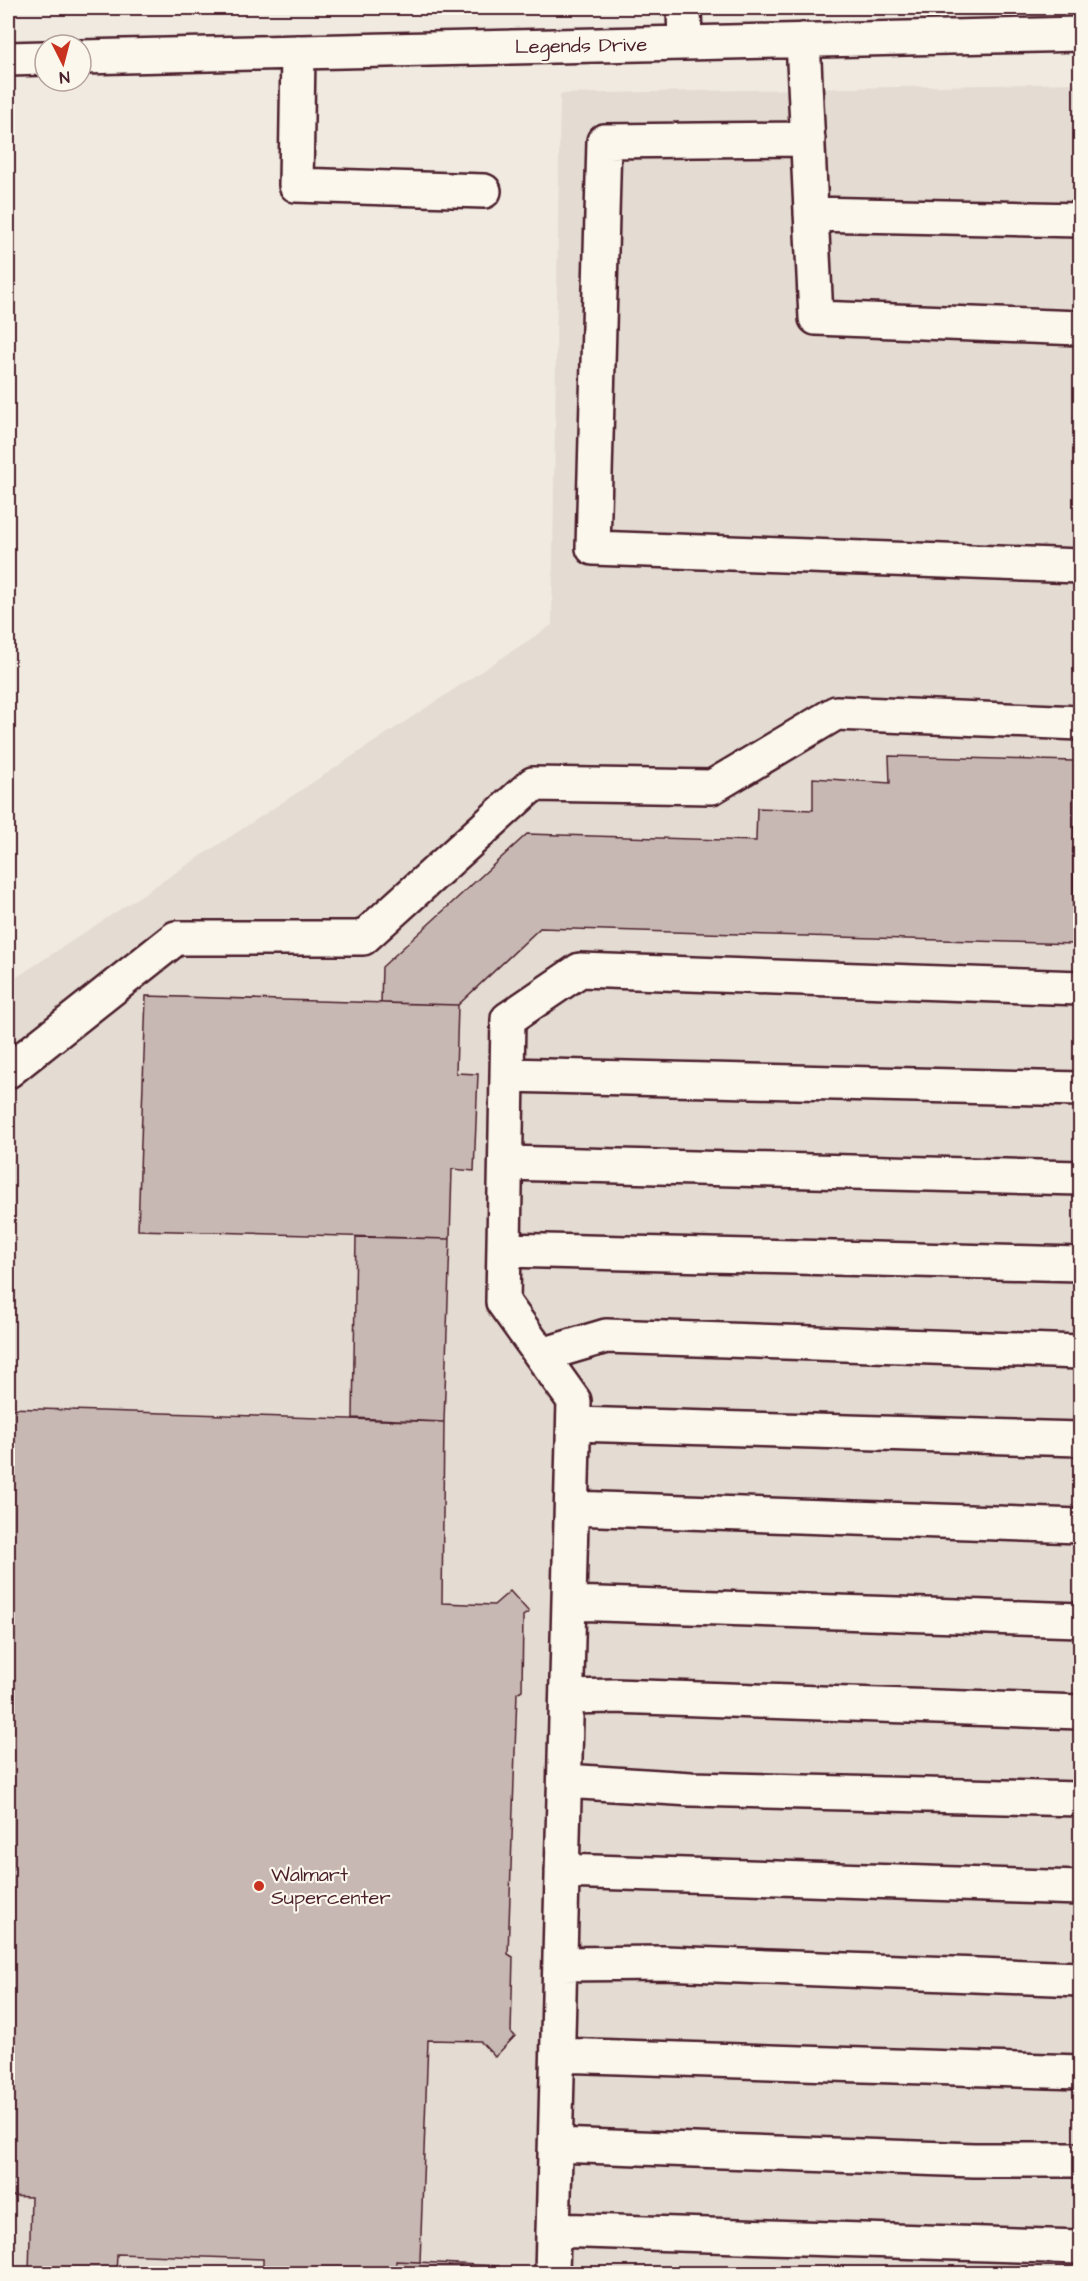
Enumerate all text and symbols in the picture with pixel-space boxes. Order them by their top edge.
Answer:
street label: Legends Drive [515,31,648,62]
north arrow [33,33,93,93]
text: N [58,65,71,88]
place label: Walmart Supercenter [271,1861,390,1912]
marker: Walmart Supercenter [252,1879,266,1893]

